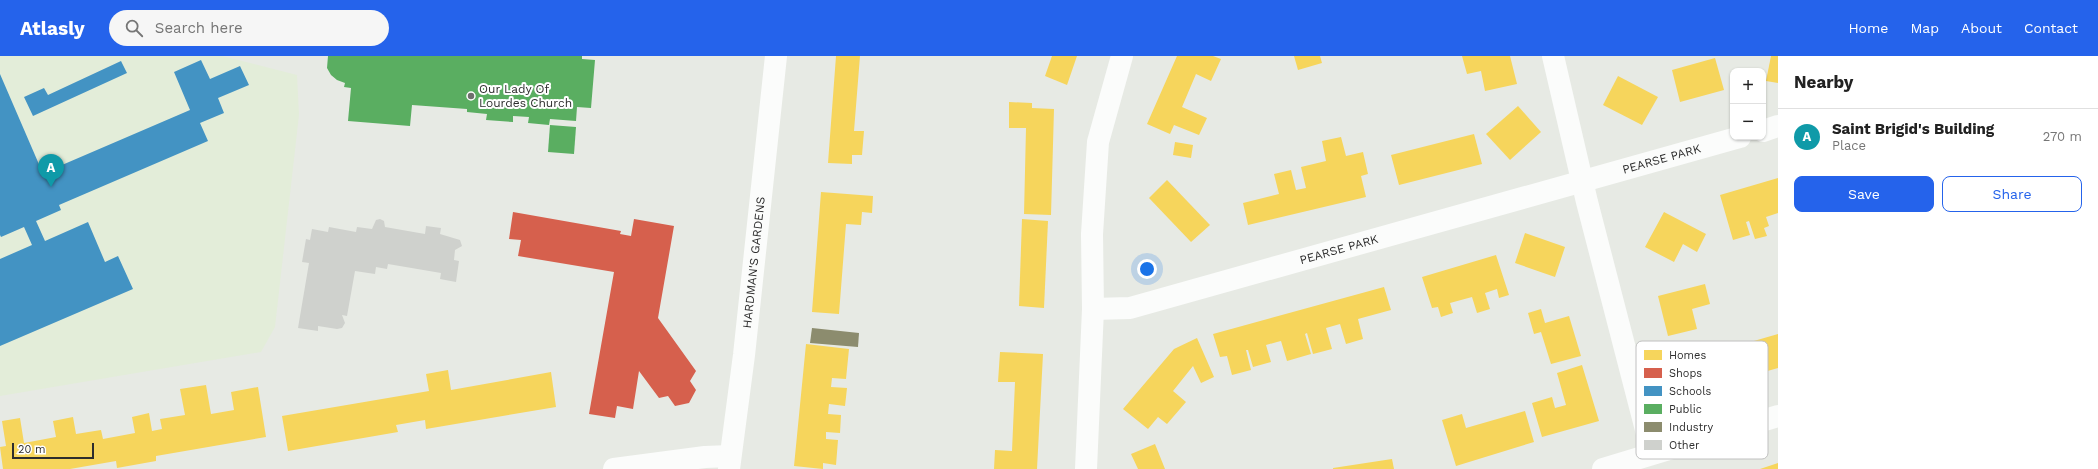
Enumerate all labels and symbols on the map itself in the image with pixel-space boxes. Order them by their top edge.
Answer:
place label: Our Lady Of Lourdes Church [479,82,572,110]
marker: Our Lady Of Lourdes Church [466,91,476,101]
street label: PEARSE PARK [1621,141,1702,177]
pin: A [38,154,64,187]
street label: HARDMAN'S GARDENS [740,196,768,329]
street label: PEARSE PARK [1298,232,1380,267]
your location [1137,259,1157,279]
legend [1636,341,1768,459]
text: Homes [1669,349,1706,362]
text: Shops [1669,367,1702,380]
text: Schools [1669,385,1712,398]
text: Public [1669,403,1702,416]
text: Industry [1669,421,1714,434]
text: Other [1669,439,1700,452]
scale bar [12,441,94,460]

